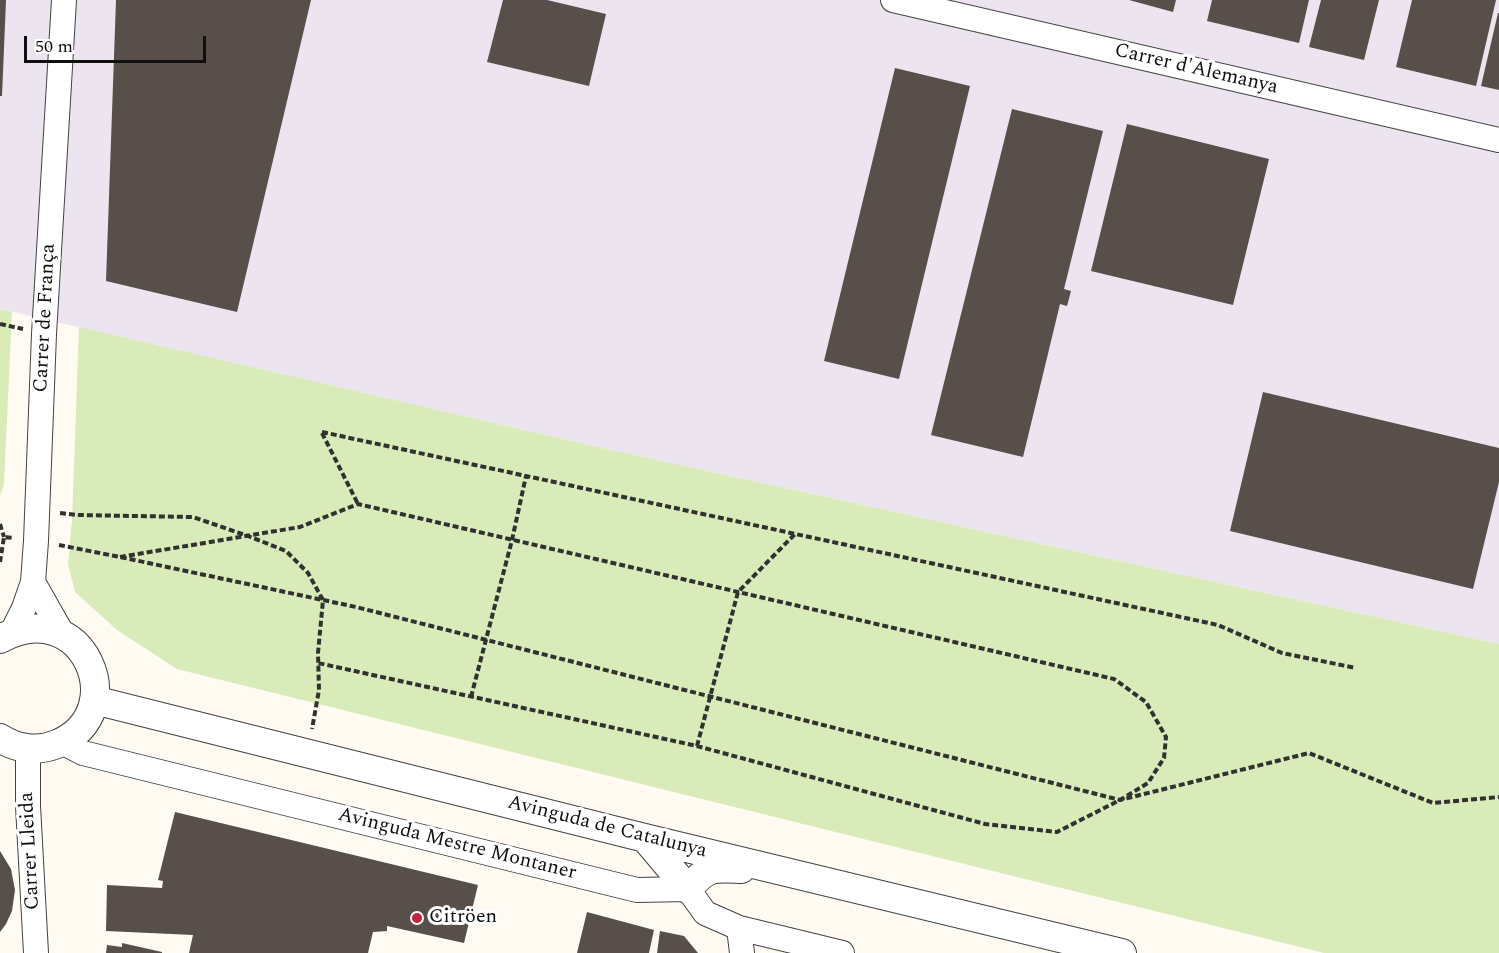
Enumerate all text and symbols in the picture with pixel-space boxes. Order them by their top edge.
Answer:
scale bar [27,24,208,62]
text: 50 m [35,33,73,60]
street label: Carrer d'Alemanya [1112,40,1280,100]
street label: Carrer de França [30,243,62,393]
street label: Carrer Lleida [16,791,46,911]
street label: Avinguda de Catalunya [505,792,709,864]
street label: Avinguda Mestre Montaner [335,804,579,886]
place label: Citröen [429,906,497,930]
marker: Citröen [410,911,424,925]

